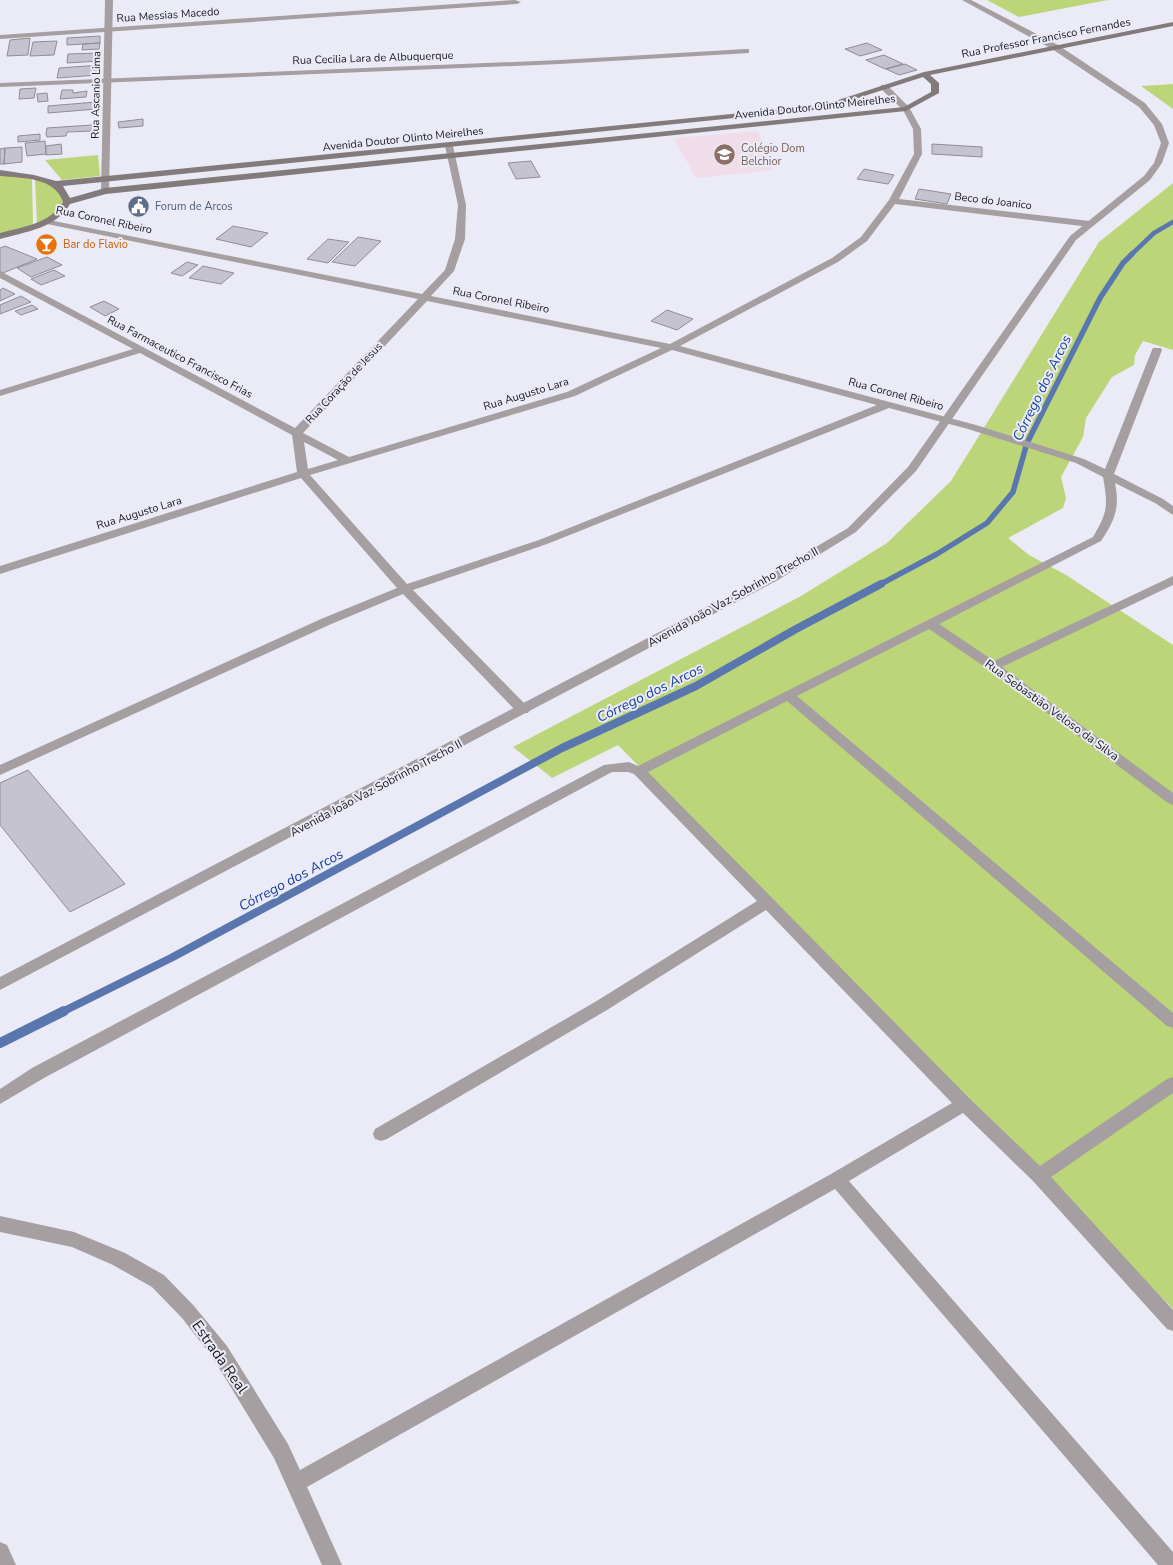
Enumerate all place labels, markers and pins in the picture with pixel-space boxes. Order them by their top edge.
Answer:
place label: Colégio Dom Belchior [741,141,805,169]
school or university icon: Colégio Dom Belchior [713,142,737,166]
public building icon: Forum de Arcos [127,194,151,218]
place label: Forum de Arcos [155,199,233,214]
bar icon: Bar do Flavio [35,232,59,256]
place label: Bar do Flavio [63,237,128,252]

